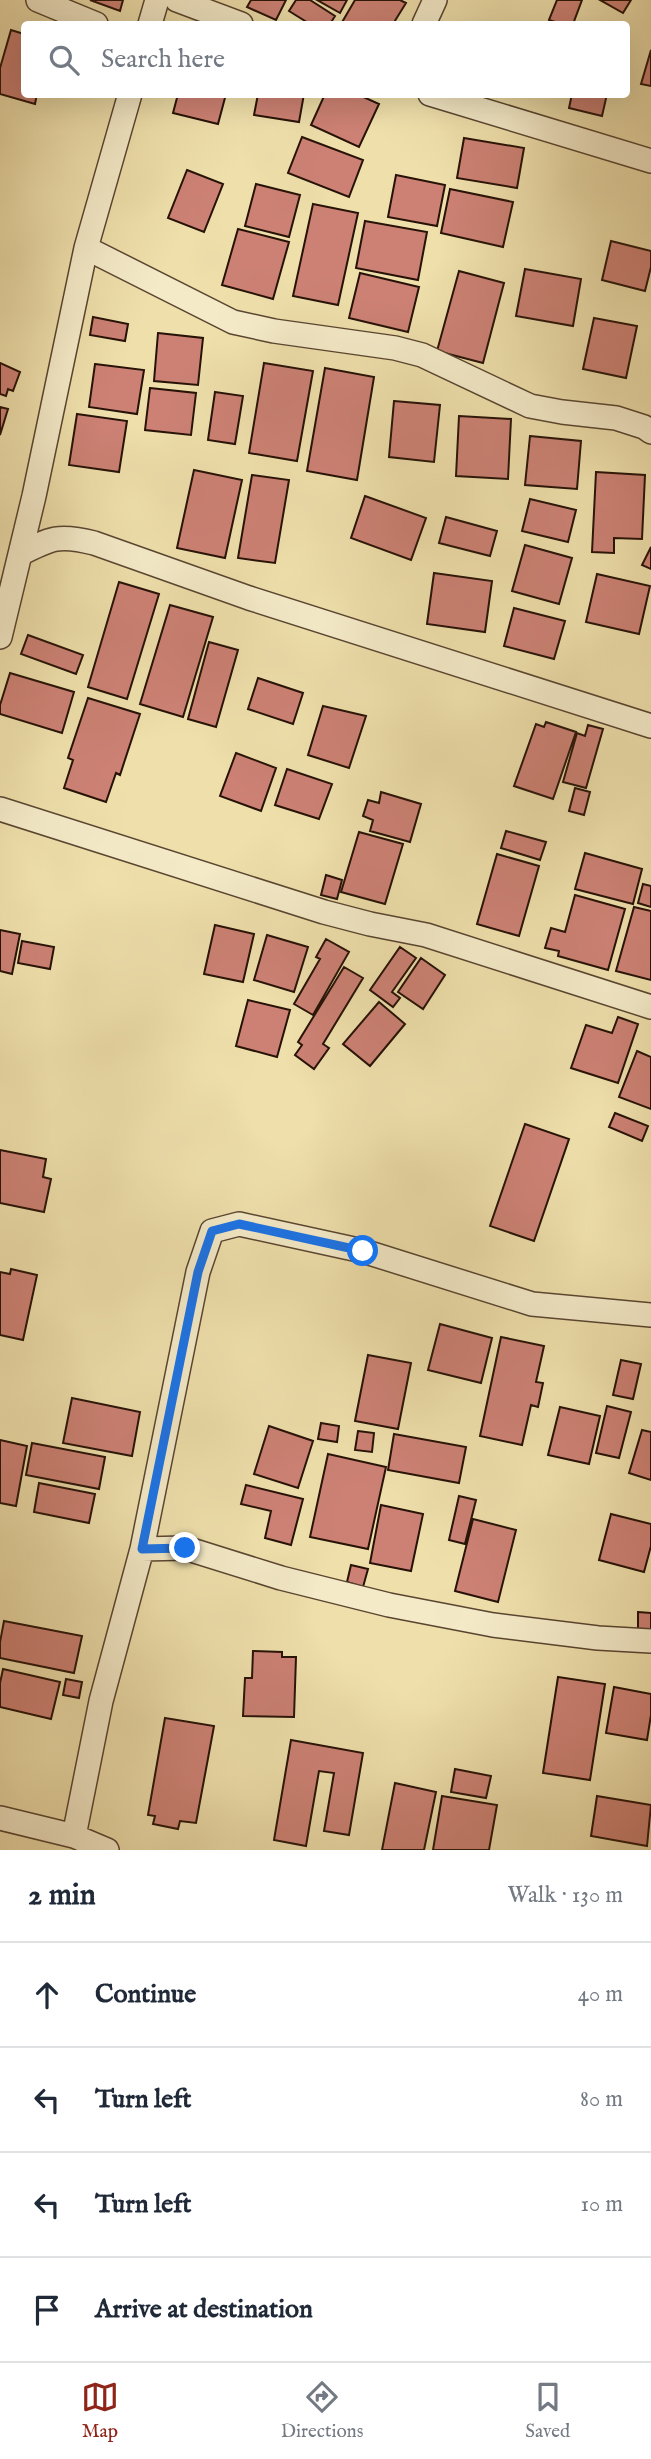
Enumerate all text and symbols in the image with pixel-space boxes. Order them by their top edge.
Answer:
search box [21,21,630,98]
icon: search [45,41,83,79]
text: Search here [101,43,225,76]
route start [347,1235,378,1266]
route end [169,1532,200,1563]
text: 2 min [28,1877,96,1915]
text: Walk · 130 m [508,1881,623,1910]
icon: ahead [28,1976,66,2014]
text: Continue [95,1978,196,2011]
text: 40 m [578,1980,623,2009]
icon: left [28,2081,66,2119]
text: Turn left [95,2083,192,2116]
text: 80 m [580,2085,623,2114]
icon: left [28,2186,66,2224]
text: Turn left [95,2188,192,2221]
text: 10 m [580,2190,623,2219]
icon: arrive [28,2291,66,2329]
text: Arrive at destination [95,2293,313,2326]
tab: Map [81,2378,119,2444]
tab: Directions [281,2378,363,2444]
tab: Saved [525,2378,570,2444]

